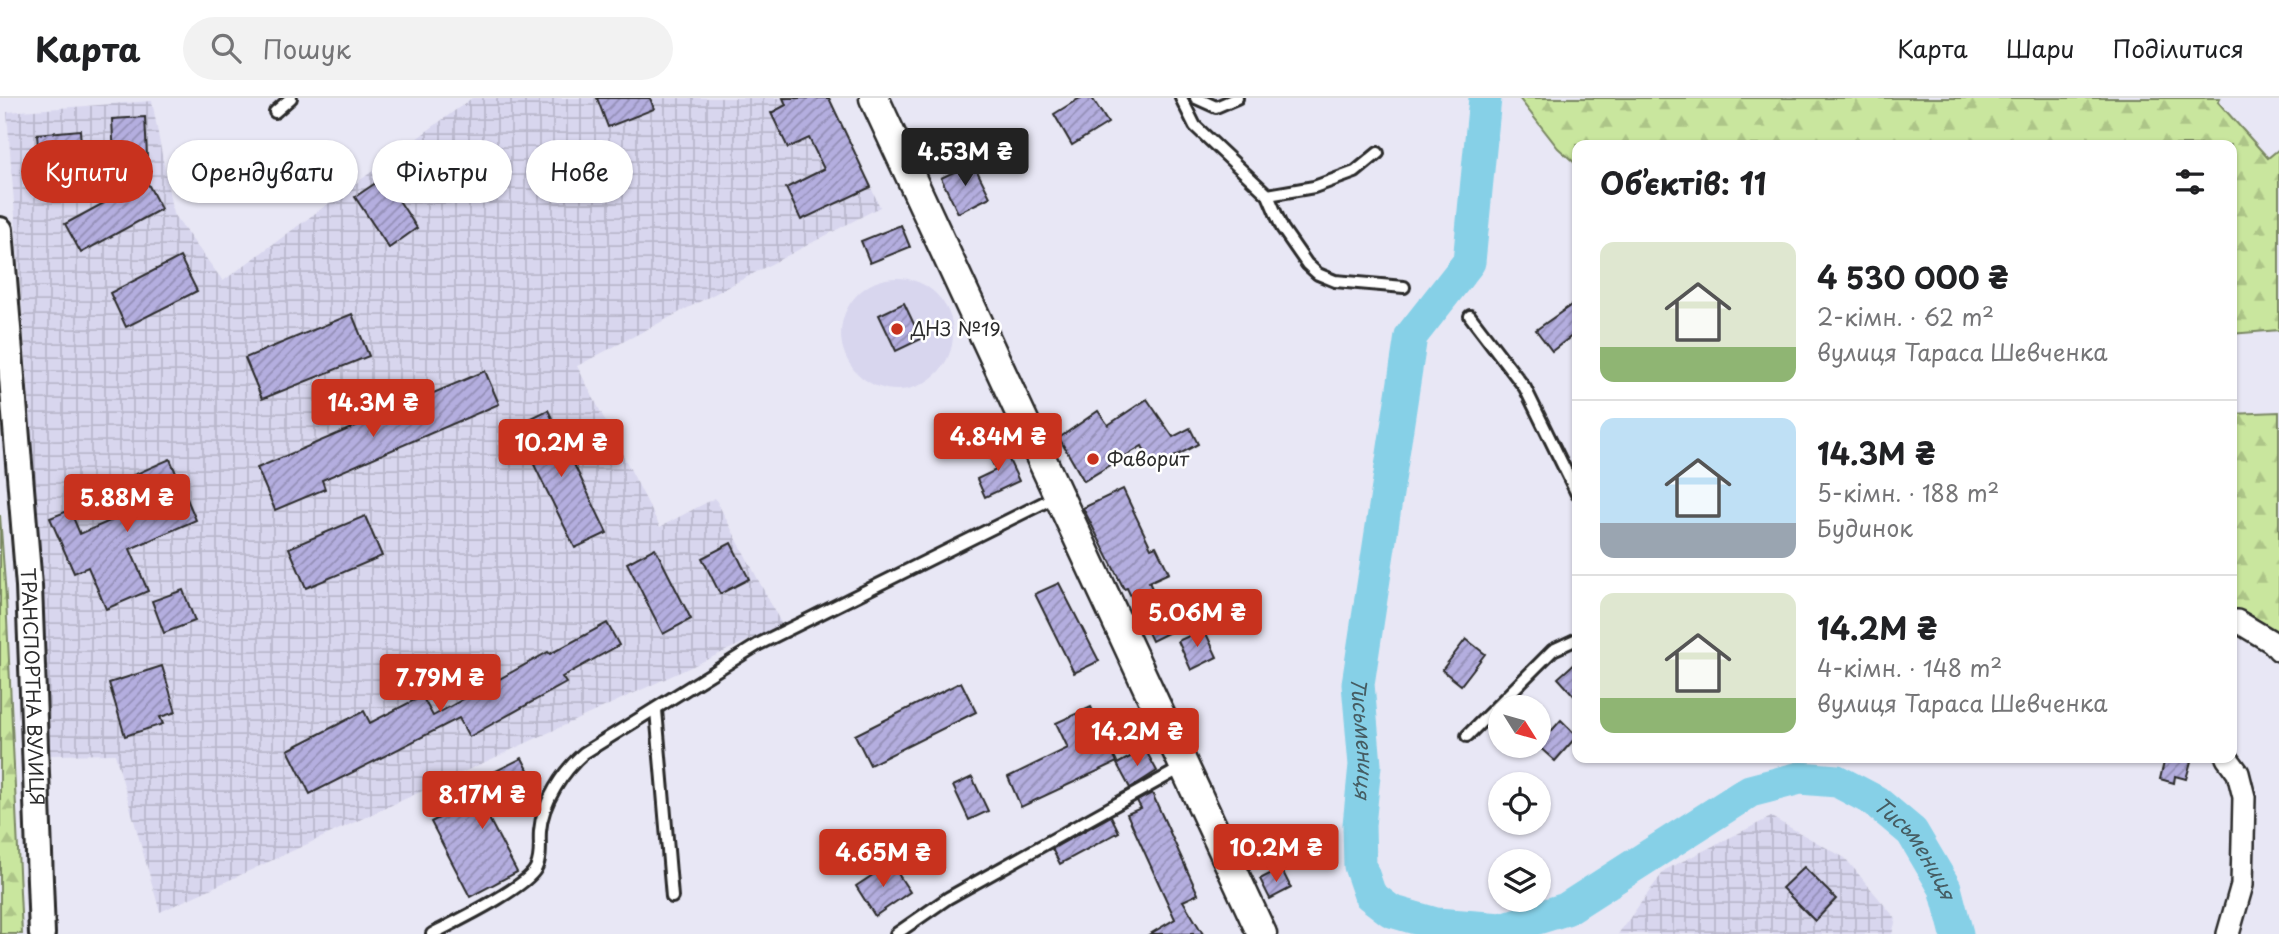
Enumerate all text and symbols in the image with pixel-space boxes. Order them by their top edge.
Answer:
search box [183,17,673,80]
text: Карта [35,23,141,73]
icon: search [207,29,245,67]
text: Пошук [263,29,351,68]
text: Карта [1897,30,1968,66]
text: Шари [2006,30,2075,66]
text: Поділитися [2113,30,2244,66]
pin: 4.53M ₴ [900,129,1030,188]
text: 4.53M ₴ [918,133,1012,168]
chip: Купити [21,140,153,203]
chip: Орендувати [167,140,358,203]
chip: Фільтри [372,140,512,203]
chip: Нове [526,140,633,203]
text: Об’єктів: 11 [1600,160,1767,205]
icon: filters [2171,163,2209,201]
text: 4 530 000 ₴ [1817,254,2009,299]
icon: home [1656,270,1740,354]
text: 2-кімн. · 62 m² [1817,299,1994,334]
place label: ДНЗ №19 [910,314,1001,342]
marker: ДНЗ №19 [889,321,905,337]
text: вулиця Тараса Шевченка [1817,334,2107,369]
pin: 14.3M ₴ [308,380,438,439]
text: 14.3M ₴ [328,384,418,419]
pin: 4.84M ₴ [933,414,1063,473]
text: 4.84M ₴ [950,418,1046,453]
pin: 10.2M ₴ [496,420,626,479]
text: 10.2M ₴ [515,424,607,459]
text: 14.3M ₴ [1817,430,1936,475]
place label: Фаворит [1107,444,1190,472]
icon: home [1656,446,1740,530]
marker: Фаворит [1085,451,1101,467]
pin: 5.88M ₴ [62,474,192,534]
text: 5-кімн. · 188 m² [1817,475,1999,510]
text: 5.88M ₴ [80,479,174,514]
text: Будинок [1817,510,1913,545]
street label: ТРАНСПОРТНА ВУЛИЦЯ [15,567,52,806]
pin: 5.06M ₴ [1132,589,1262,649]
text: 5.06M ₴ [1148,594,1246,629]
text: 14.2M ₴ [1817,605,1937,650]
icon: home [1656,621,1740,705]
text: 4-кімн. · 148 m² [1817,650,2002,685]
pin: 7.79M ₴ [375,654,505,714]
text: 7.79M ₴ [396,659,484,694]
water label: Тисьмениця [1343,675,1383,802]
text: вулиця Тараса Шевченка [1817,685,2107,720]
north arrow [1488,695,1550,758]
map controls [1488,695,1551,912]
pin: 14.2M ₴ [1072,708,1202,768]
text: 14.2M ₴ [1091,713,1183,748]
pin: 8.17M ₴ [417,772,547,831]
button: locate [1488,772,1551,835]
text: 8.17M ₴ [438,776,526,811]
water label: Тисьмениця [1867,788,1966,904]
pin: 10.2M ₴ [1211,824,1341,884]
text: 10.2M ₴ [1230,829,1322,864]
pin: 4.65M ₴ [818,830,948,889]
text: 4.65M ₴ [835,834,931,869]
button: layers [1488,849,1551,912]

